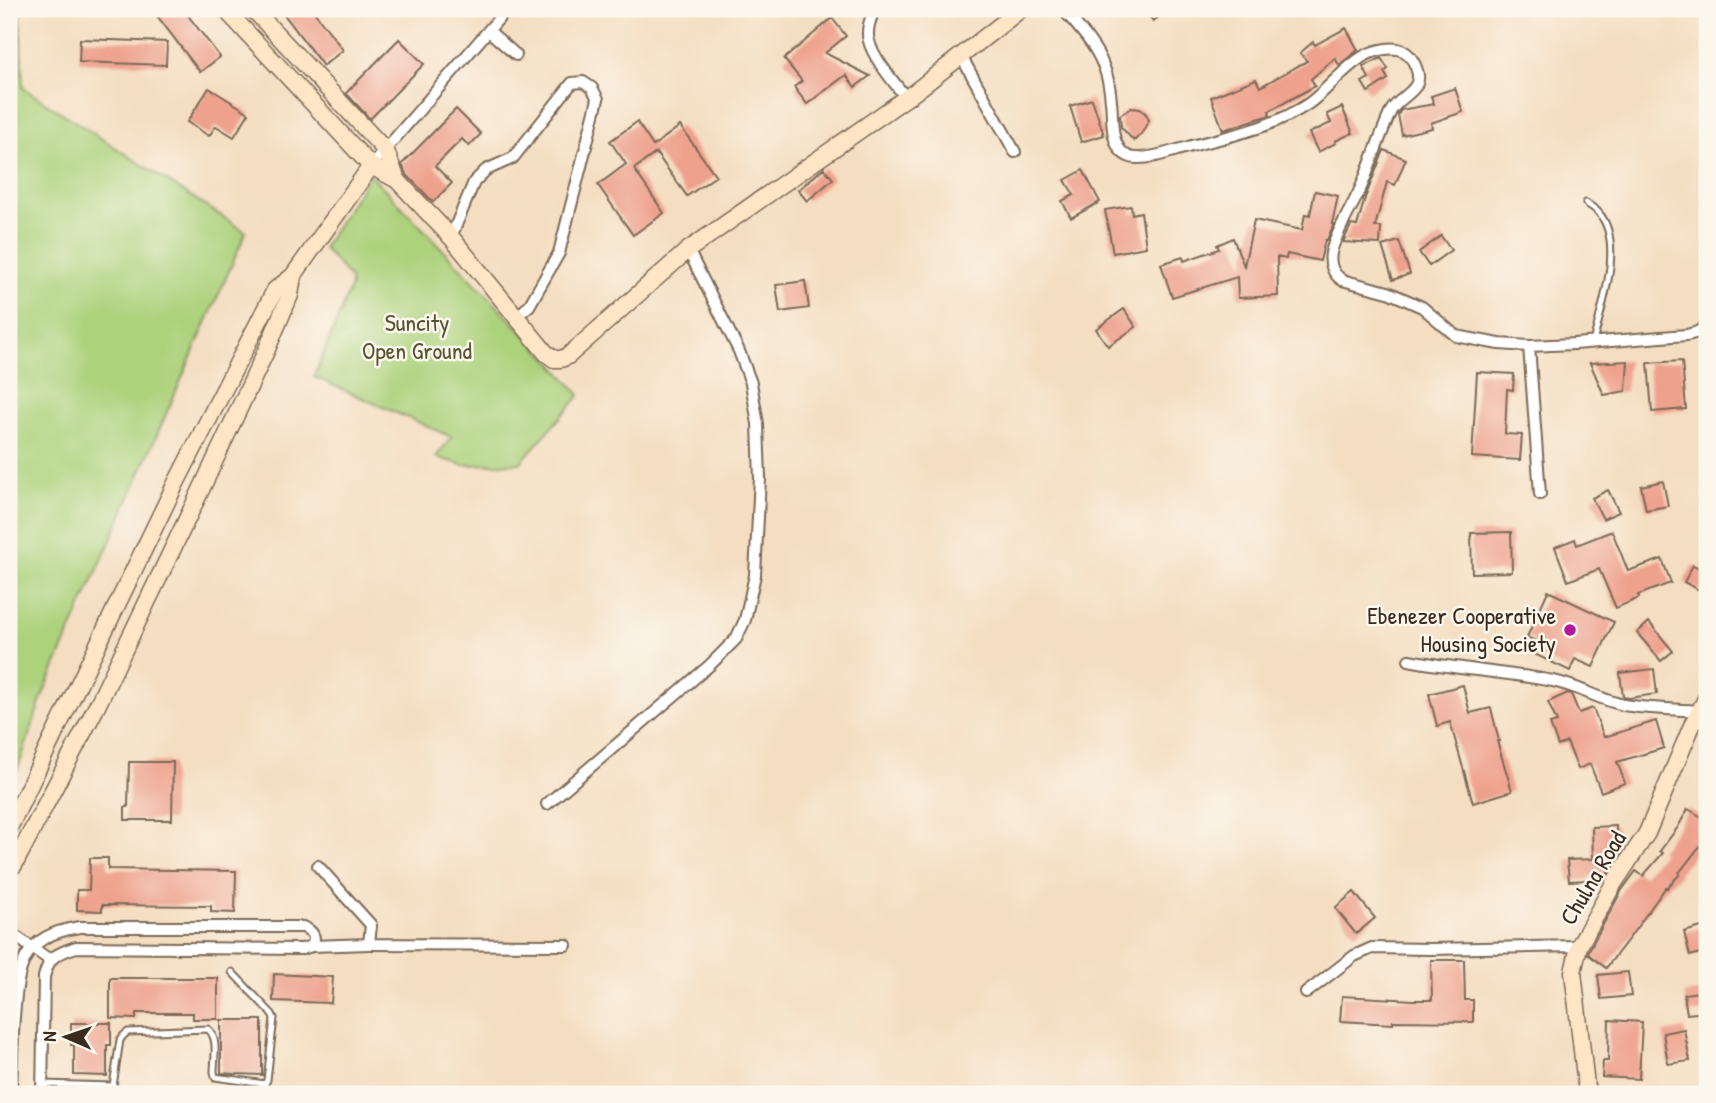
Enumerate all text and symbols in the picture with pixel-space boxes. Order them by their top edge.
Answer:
park label: Suncity Open Ground [362,306,472,366]
place label: Ebenezer Cooperative Housing Society [1367,599,1556,659]
marker: Ebenezer Cooperative Housing Society [1562,622,1578,638]
street label: Chulna Road [1552,825,1633,930]
north arrow [32,1002,102,1072]
text: N [36,1031,62,1042]

